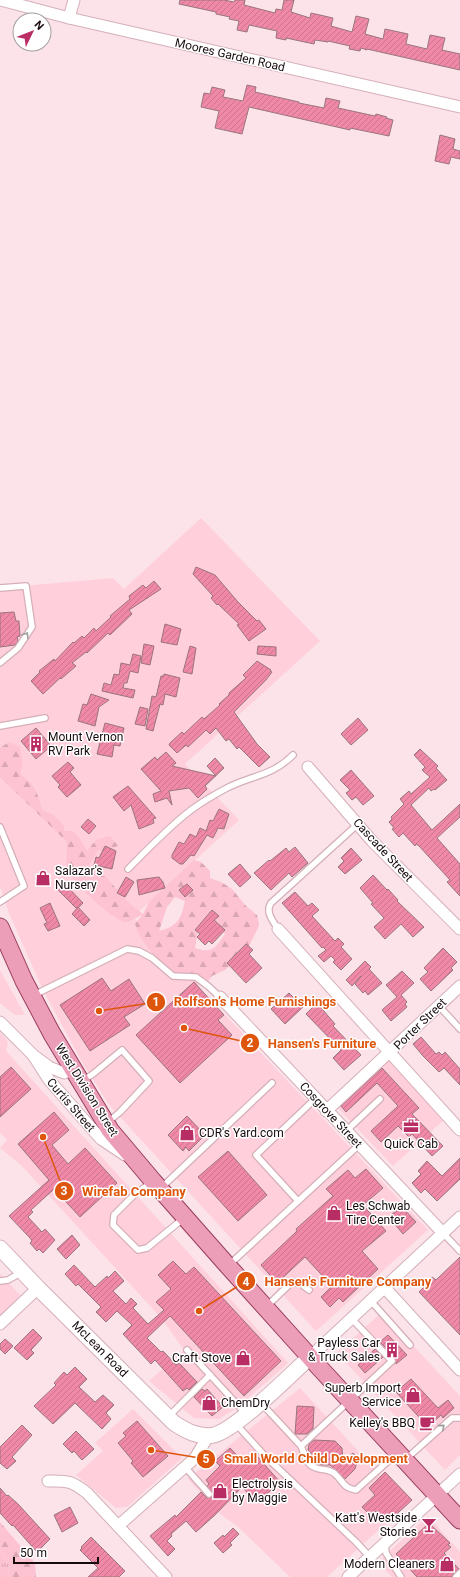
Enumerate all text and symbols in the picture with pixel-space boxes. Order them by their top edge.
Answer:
north arrow [12,12,52,52]
text: N [32,18,47,33]
street label: Moores Garden Road [174,36,286,74]
one-way arrow [22,632,29,639]
place label: Mount Vernon RV Park [48,730,123,758]
building icon: Mount Vernon RV Park [27,735,45,753]
street label: Cascade Street [350,816,416,884]
place label: Salazar's Nursery [55,864,103,892]
shop icon: Salazar's Nursery [34,869,52,887]
callout: Rolfson’s Home Furnishings [146,989,345,1014]
text: Rolfson’s Home Furnishings [174,994,337,1009]
text: 1 [153,995,159,1009]
street label: Porter Street [391,995,449,1053]
callout: Hansen's Furniture [240,1031,385,1056]
text: 2 [247,1036,254,1050]
text: Hansen's Furniture [268,1036,376,1051]
street label: West Division Street [53,1041,121,1139]
street label: Curtis Street [44,1075,98,1135]
street label: Cosgrove Street [297,1079,365,1151]
office icon: Quick Cab [402,1117,420,1135]
shop icon: CDR's Yard.com [178,1124,196,1142]
place label: CDR's Yard.com [199,1126,284,1140]
place label: Quick Cab [384,1137,438,1151]
callout: Wirefab Company [54,1179,194,1204]
text: 3 [61,1184,68,1198]
text: Wirefab Company [82,1184,186,1199]
place label: Les Schwab Tire Center [346,1199,411,1227]
shop icon: Les Schwab Tire Center [325,1204,343,1222]
callout: Hansen's Furniture Company [236,1269,439,1294]
text: Hansen's Furniture Company [265,1274,432,1289]
text: 4 [243,1275,250,1289]
street label: McLean Road [69,1318,131,1380]
place label: Payless Car & Truck Sales [308,1336,380,1364]
building icon: Payless Car & Truck Sales [383,1341,401,1359]
shop icon: Craft Stove [234,1349,252,1367]
place label: Craft Stove [172,1351,231,1365]
place label: Superb Import Service [325,1381,401,1409]
shop icon: Superb Import Service [404,1386,422,1404]
shop icon: ChemDry [200,1394,218,1412]
place label: ChemDry [221,1396,270,1410]
cafe icon: Kelley's BBQ [418,1414,436,1432]
place label: Kelley's BBQ [349,1416,415,1430]
one-way arrow [437,1425,444,1432]
callout: Small World Child Development [196,1446,415,1471]
text: Small World Child Development [224,1451,408,1466]
text: 5 [203,1452,210,1466]
place label: Electrolysis by Maggie [232,1477,293,1505]
shop icon: Electrolysis by Maggie [211,1482,229,1500]
place label: Katt's Westside Stories [335,1511,417,1539]
bar icon: Katt's Westside Stories [420,1516,438,1534]
scale bar [14,1539,98,1565]
text: 50 m [20,1546,47,1560]
shop icon: Modern Cleaners [438,1555,456,1573]
place label: Modern Cleaners [344,1557,435,1571]

